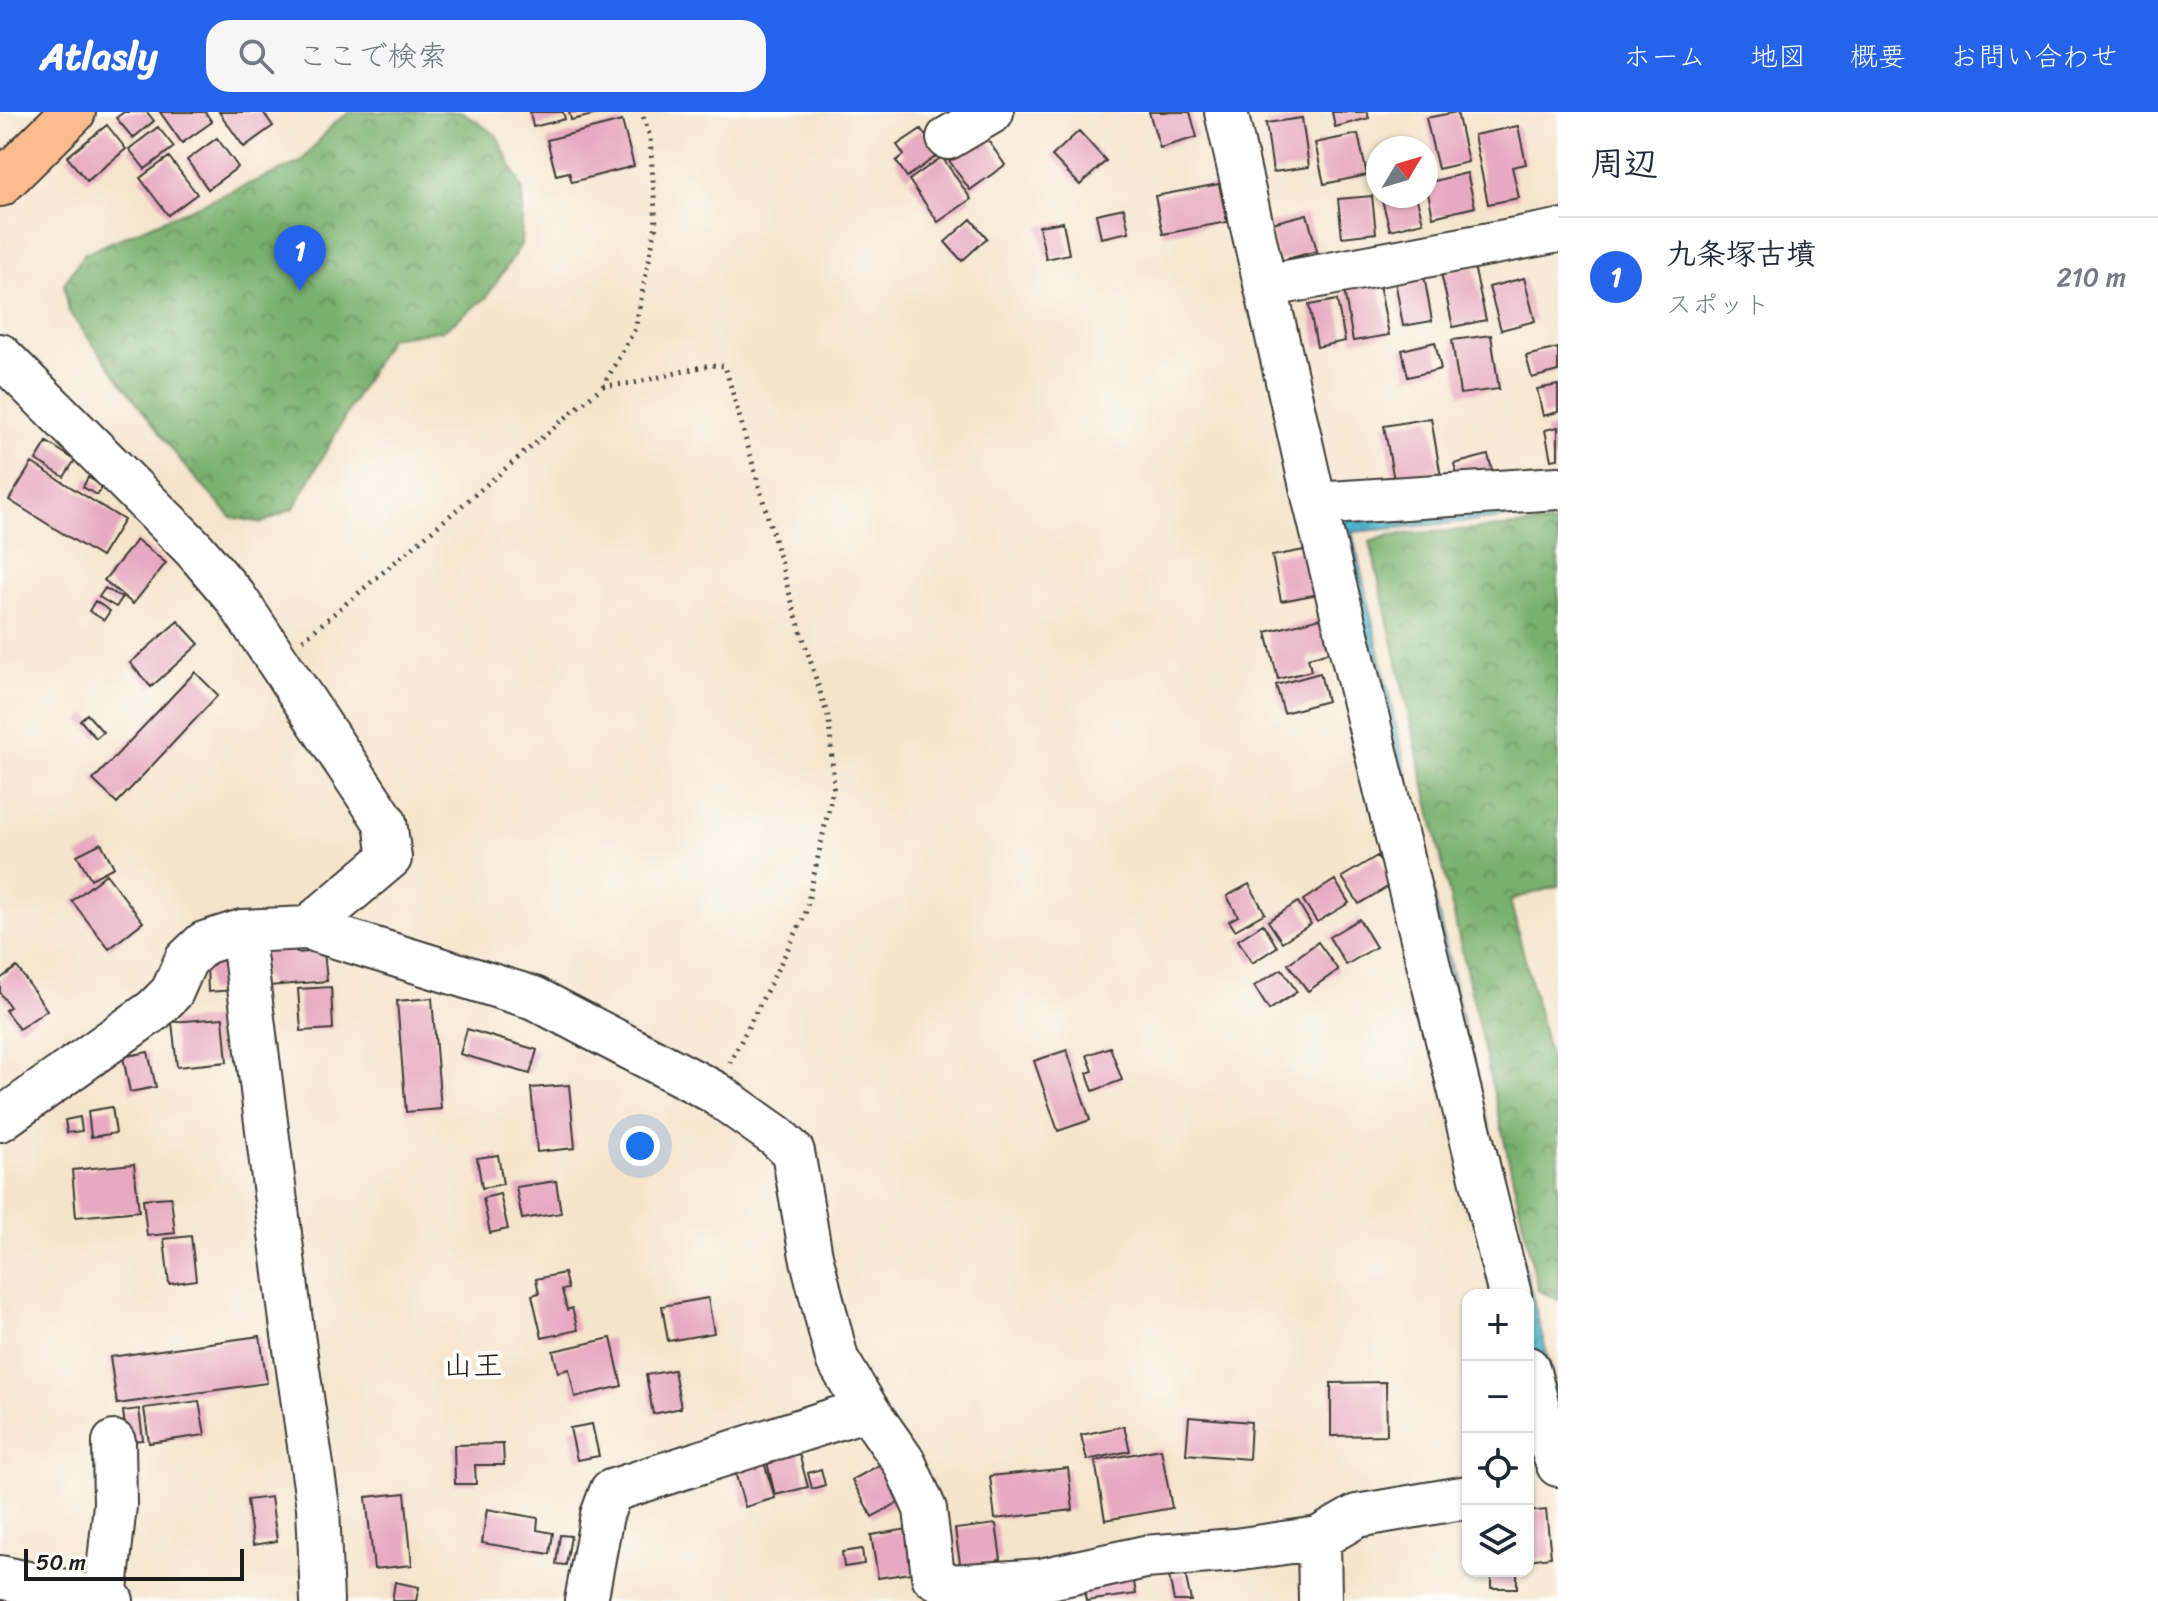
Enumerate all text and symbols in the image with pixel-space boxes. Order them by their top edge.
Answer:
search box [206,20,766,92]
text: Atlasly [40,23,158,90]
text: ここで検索 [298,29,448,83]
text: ホーム [1623,32,1706,81]
text: 地図 [1750,32,1806,81]
text: 概要 [1850,32,1906,81]
text: お問い合わせ [1950,32,2118,81]
icon: search [234,34,278,78]
text: 周辺 [1590,134,1658,194]
north arrow [1366,136,1438,208]
pin: 1 [274,225,326,291]
text: 九条塚古墳 [1666,227,1816,281]
text: 1 [1610,254,1622,300]
text: 210 m [2057,254,2126,300]
text: スポット [1666,281,1770,327]
your location [620,1126,660,1166]
map controls [1462,1289,1534,1577]
button: + [1462,1289,1534,1361]
district label: 山王 [443,1338,503,1392]
button: − [1462,1361,1534,1433]
button: locate [1462,1433,1534,1505]
button: layers [1462,1505,1534,1577]
text: 50 m [36,1543,86,1582]
scale bar [24,1545,244,1581]

